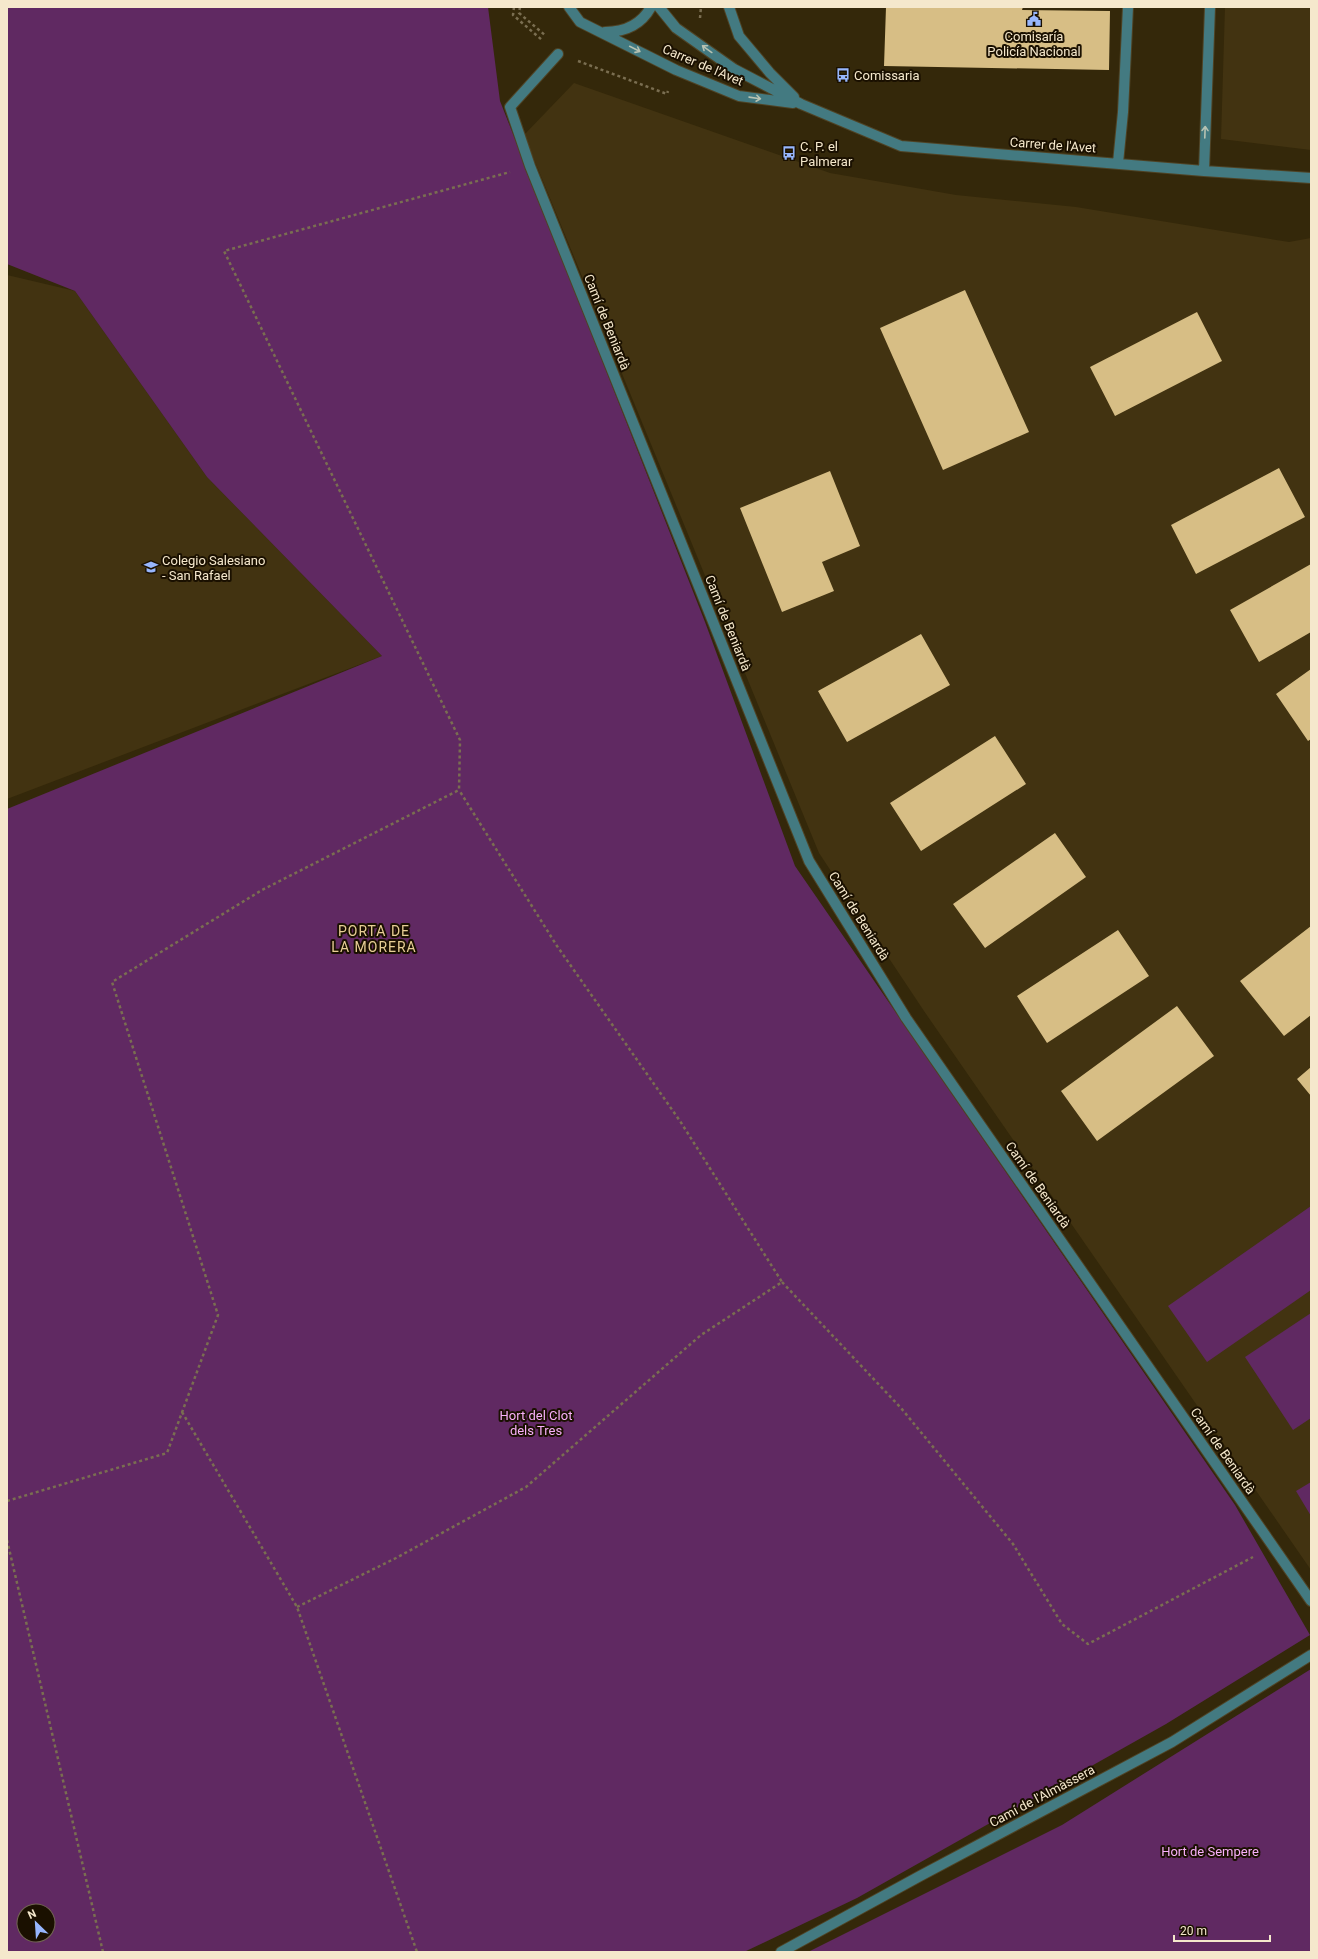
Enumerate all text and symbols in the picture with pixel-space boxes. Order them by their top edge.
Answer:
public building icon: Comisaría Policía Nacional [1026,11,1042,27]
place label: Comisaría Policía Nacional [987,29,1081,59]
street label: Carrer de l'Avet [660,41,746,89]
one-way arrow [702,45,713,53]
one-way arrow [629,46,641,54]
bus stop icon: Comissaria [835,67,851,83]
place label: Comissaria [854,68,920,83]
one-way arrow [748,94,761,102]
one-way arrow [1202,126,1209,139]
street label: Carrer de l'Avet [1009,135,1097,155]
place label: C. P. el Palmerar [800,139,853,169]
bus stop icon: C. P. el Palmerar [781,145,797,161]
street label: Camí de Beniardà [581,272,633,372]
place label: Colegio Salesiano - San Rafael [162,553,265,583]
school or university icon: Colegio Salesiano - San Rafael [143,559,159,575]
street label: Camí de Beniardà [702,573,754,673]
street label: Camí de Beniardà [826,869,892,963]
district label: PORTA DE LA MORERA [331,923,417,955]
street label: Camí de Beniardà [1003,1139,1073,1231]
street label: Camí de Beniardà [1188,1405,1258,1497]
park label: Hort del Clot dels Tres [500,1408,572,1438]
street label: Camí de l'Almàssera [987,1762,1097,1830]
park label: Hort de Sempere [1161,1844,1259,1859]
north arrow [16,1903,56,1943]
text: N [26,1907,38,1922]
scale bar [1174,1917,1270,1943]
text: 20 m [1180,1924,1207,1938]

